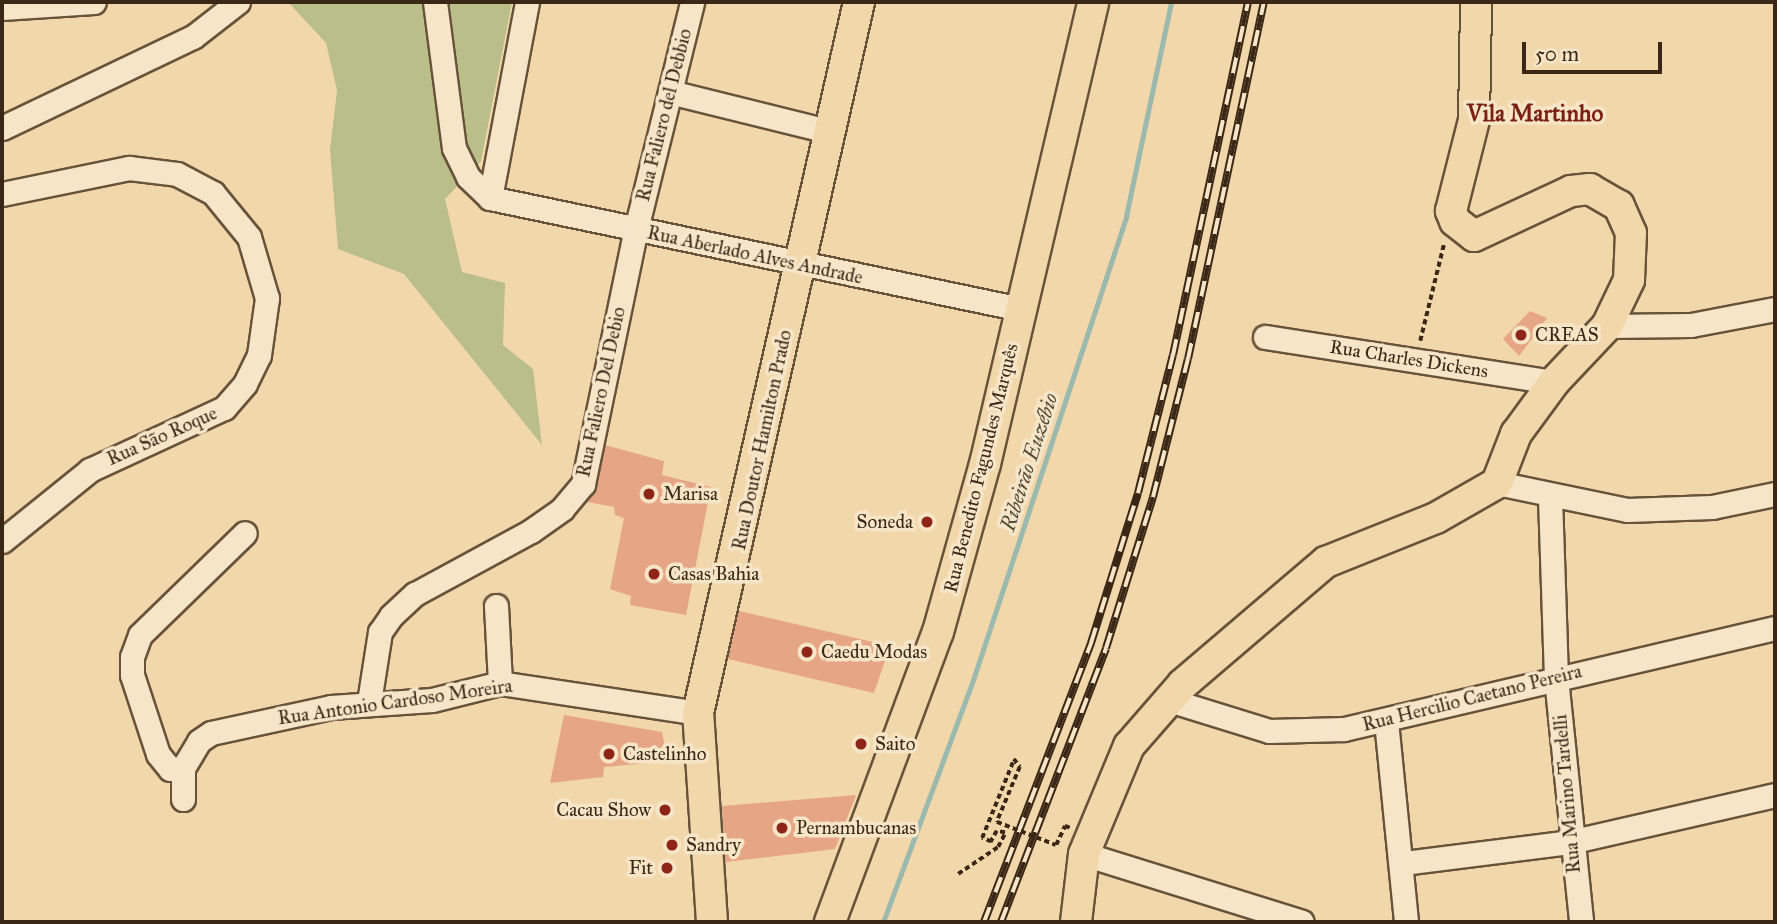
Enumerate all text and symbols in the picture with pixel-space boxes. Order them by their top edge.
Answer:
street label: Rua Faliero del Debbio [631,26,697,204]
scale bar [1525,28,1665,72]
text: 50 m [1535,41,1579,67]
district label: Vila Martinho [1467,99,1603,127]
street label: Rua Aberlado Alves Andrade [645,221,865,289]
street label: Rua Faliero Del Debio [572,305,630,479]
place label: CREAS [1535,324,1599,346]
marker: CREAS [1513,327,1529,343]
street label: Rua Doutor Hamilton Prado [728,328,796,552]
street label: Rua Charles Dickens [1328,335,1490,383]
street label: Rua Benedito Fagundes Marquês [939,341,1023,595]
water label: Ribeirão Euzébio [995,390,1063,534]
street label: Rua São Roque [103,402,221,470]
place label: Marisa [663,483,718,505]
marker: Marisa [641,486,657,502]
place label: Soneda [857,511,913,533]
marker: Soneda [919,514,935,530]
place label: Casas Bahia [668,563,759,585]
marker: Casas Bahia [646,566,662,582]
place label: Caedu Modas [821,641,927,663]
marker: Caedu Modas [799,644,815,660]
street label: Rua Hercilio Caetano Pereira [1360,660,1584,736]
street label: Rua Antonio Cardoso Moreira [276,674,514,730]
street label: Rua Marino Tardelli [1549,714,1585,874]
place label: Saito [875,733,916,755]
marker: Saito [853,736,869,752]
place label: Castelinho [623,743,706,765]
marker: Castelinho [601,746,617,762]
place label: Cacau Show [556,799,651,821]
marker: Cacau Show [657,802,673,818]
place label: Pernambucanas [796,817,916,839]
marker: Pernambucanas [774,820,790,836]
place label: Sandry [686,834,741,856]
marker: Sandry [664,837,680,853]
place label: Fit [629,857,653,879]
marker: Fit [659,860,675,876]

